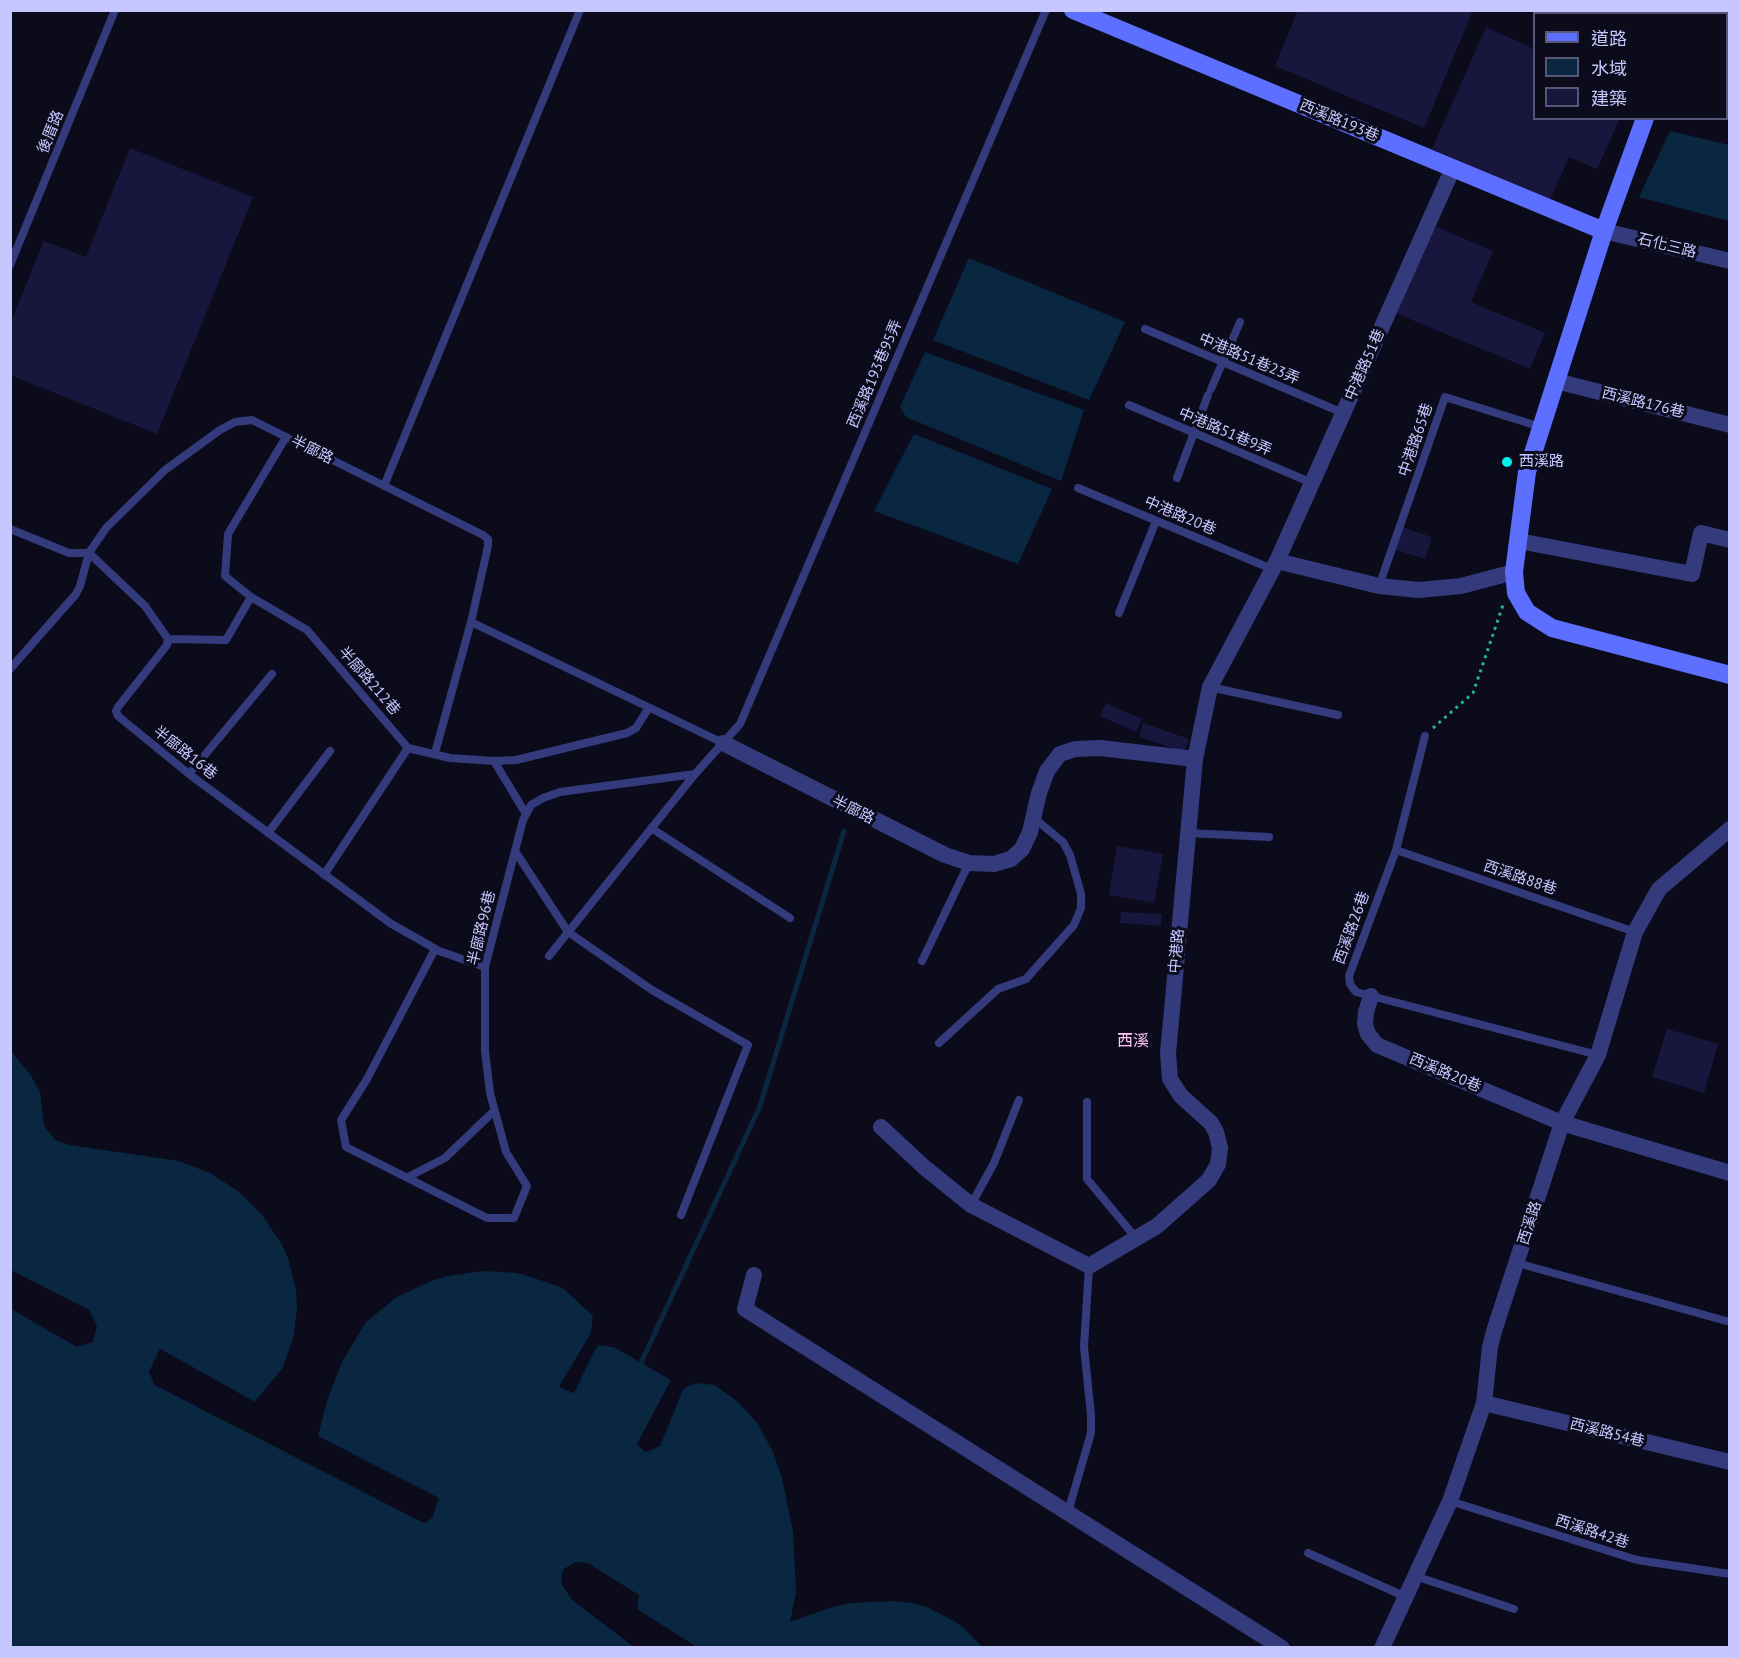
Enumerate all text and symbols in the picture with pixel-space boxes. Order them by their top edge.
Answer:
legend [1533,12,1728,120]
text: 道路 [1591,27,1627,50]
text: 水域 [1591,57,1627,80]
text: 建築 [1591,87,1627,110]
street label: 西溪路193巷 [1297,96,1381,146]
street label: 後厝路 [34,108,68,156]
street label: 石化三路 [1636,230,1698,262]
street label: 西溪路193巷95弄 [844,317,906,431]
street label: 中港路51巷 [1341,326,1389,404]
street label: 中港路51巷23弄 [1196,330,1302,388]
street label: 西溪路176巷 [1600,384,1686,422]
street label: 中港路65巷 [1395,401,1437,479]
street label: 中港路51巷9弄 [1176,404,1274,460]
street label: 半廍路 [288,432,336,468]
place label: 西溪路 [1519,453,1564,471]
marker: 西溪路 [1500,455,1514,469]
street label: 中港路20巷 [1141,493,1219,539]
street label: 半廍路212巷 [334,643,404,719]
street label: 半廍路16巷 [149,722,221,784]
street label: 半廍路 [829,792,877,828]
street label: 西溪路88巷 [1481,857,1559,899]
street label: 半廍路96巷 [465,889,499,967]
street label: 西溪路26巷 [1330,889,1374,967]
street label: 中港路 [1166,928,1188,974]
district label: 西溪 [1117,1031,1149,1051]
street label: 西溪路20巷 [1406,1050,1484,1096]
street label: 西溪路 [1514,1199,1546,1247]
street label: 西溪路54巷 [1568,1415,1646,1451]
street label: 西溪路42巷 [1553,1512,1631,1552]

